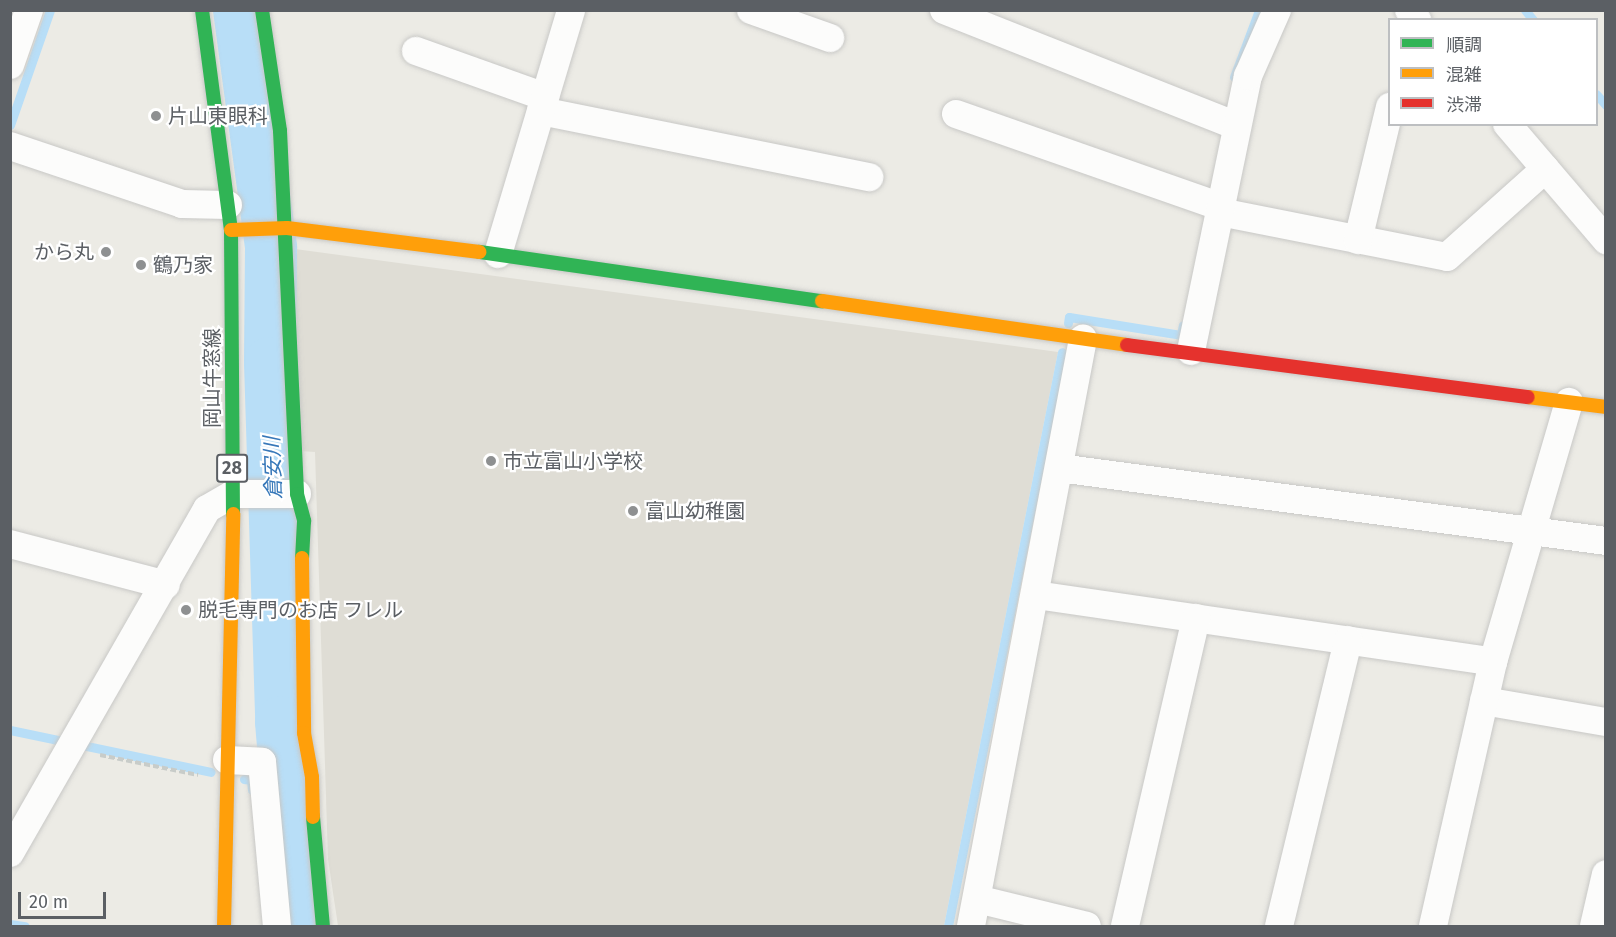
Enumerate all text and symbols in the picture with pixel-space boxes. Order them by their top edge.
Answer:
legend [1388,18,1598,126]
text: 順調 [1446,34,1482,56]
text: 混雑 [1446,64,1482,86]
text: 渋滞 [1446,94,1482,116]
place label: 片山東眼科 [168,104,268,128]
marker: 片山東眼科 [149,109,163,123]
place label: から丸 [34,240,94,264]
marker: から丸 [99,245,113,259]
place label: 鶴乃家 [153,253,213,277]
marker: 鶴乃家 [134,258,148,272]
street label: 岡山牛窓線 [200,328,224,428]
water label: 倉安川 [259,436,287,500]
place label: 市立富山小学校 [503,449,643,473]
road number: 28 [216,453,248,483]
marker: 市立富山小学校 [484,454,498,468]
place label: 富山幼稚園 [645,499,745,523]
marker: 富山幼稚園 [626,504,640,518]
place label: 脱毛専門のお店 フレル [198,598,403,622]
marker: 脱毛専門のお店 フレル [179,603,193,617]
scale bar [21,880,110,918]
text: 20 m [29,891,68,913]

